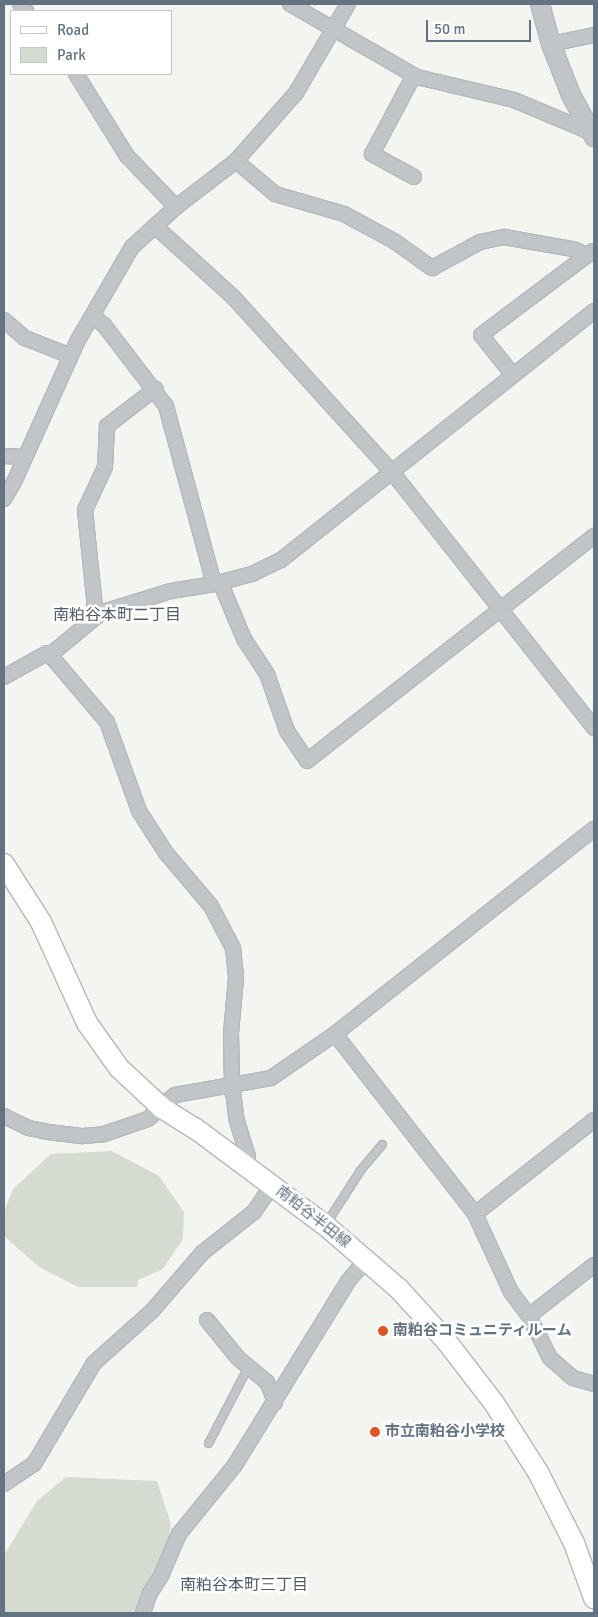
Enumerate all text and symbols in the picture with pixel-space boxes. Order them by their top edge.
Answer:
legend [10,10,172,75]
scale bar [428,10,533,42]
text: 50 m [434,20,465,38]
text: Road [57,21,89,39]
text: Park [57,46,86,64]
district label: 南粕谷本町二丁目 [53,605,181,625]
street label: 南粕谷半田線 [272,1182,354,1252]
place label: 南粕谷コミュニティルーム [393,1322,573,1340]
marker: 南粕谷コミュニティルーム [377,1325,389,1337]
place label: 市立南粕谷小学校 [385,1423,505,1441]
marker: 市立南粕谷小学校 [369,1426,381,1438]
district label: 南粕谷本町三丁目 [180,1575,308,1595]

